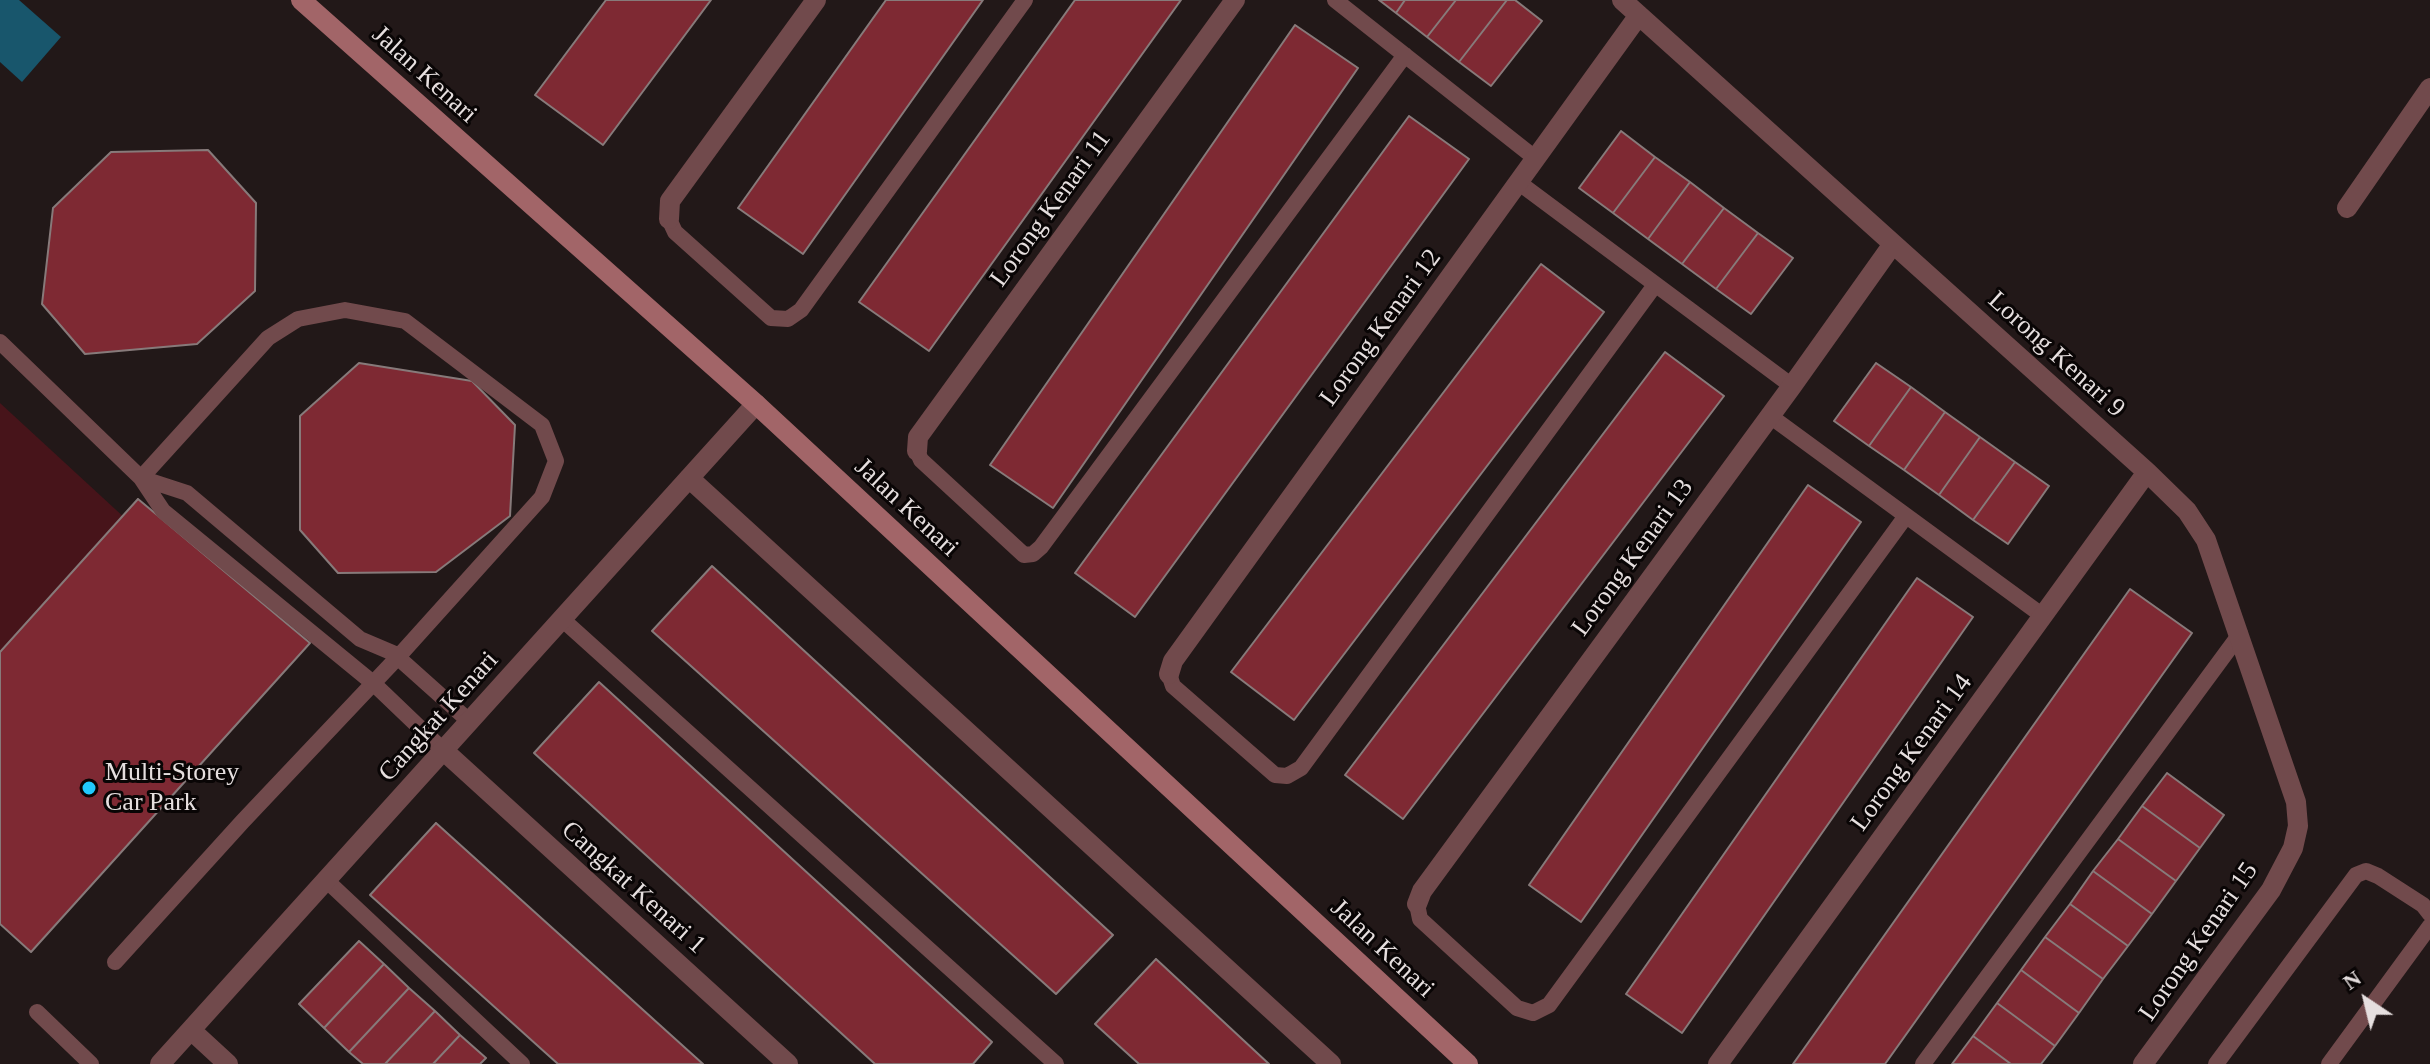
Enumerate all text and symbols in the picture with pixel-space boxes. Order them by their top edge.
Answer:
street label: Jalan Kenari [365,20,483,130]
street label: Lorong Kenari 11 [984,125,1118,293]
street label: Lorong Kenari 12 [1314,243,1448,413]
street label: Lorong Kenari 9 [1981,285,2131,425]
street label: Jalan Kenari [848,452,964,564]
street label: Lorong Kenari 13 [1566,473,1700,643]
street label: Cangkat Kenari [373,646,505,788]
street label: Lorong Kenari 14 [1845,668,1979,838]
place label: Multi-Storey Car Park [105,757,239,818]
marker: Multi-Storey Car Park [80,779,98,797]
street label: Cangkat Kenari 1 [554,815,712,961]
street label: Lorong Kenari 15 [2133,857,2265,1027]
street label: Jalan Kenari [1324,893,1440,1005]
north arrow [2326,960,2406,1040]
text: N [2338,965,2366,995]

